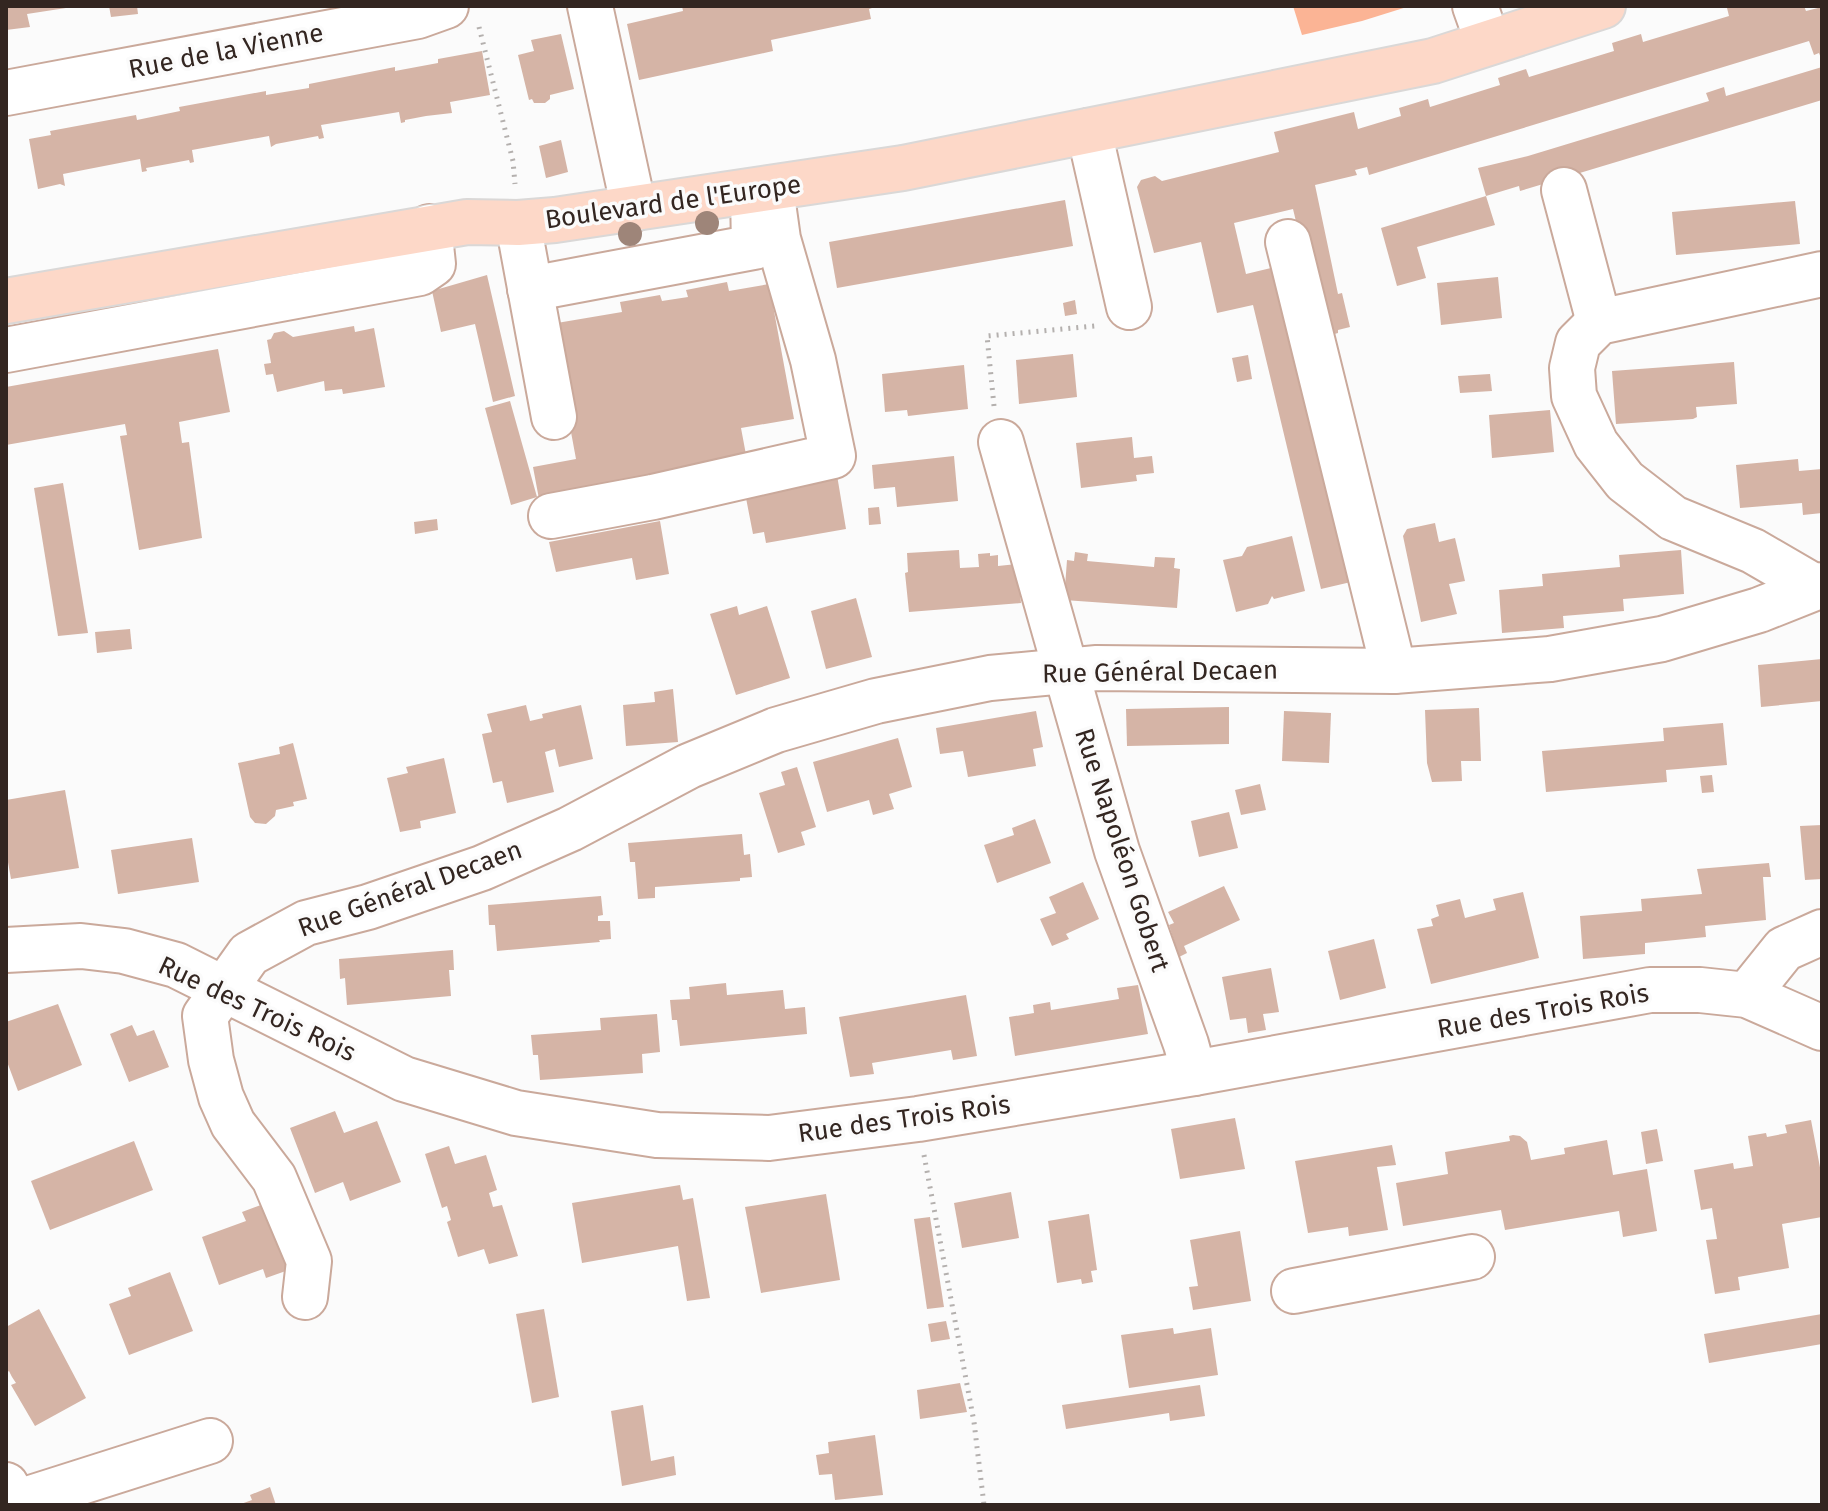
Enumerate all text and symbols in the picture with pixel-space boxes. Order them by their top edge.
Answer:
street label: Rue de la Vienne [126,17,326,85]
street label: Boulevard de l'Europe [543,169,803,235]
street label: Rue Général Decaen [1042,654,1278,690]
street label: Rue Napoléon Gobert [1068,724,1176,976]
street label: Rue Général Decaen [294,834,526,944]
street label: Rue des Trois Rois [153,950,361,1068]
street label: Rue des Trois Rois [1435,977,1651,1045]
street label: Rue des Trois Rois [796,1089,1012,1149]

